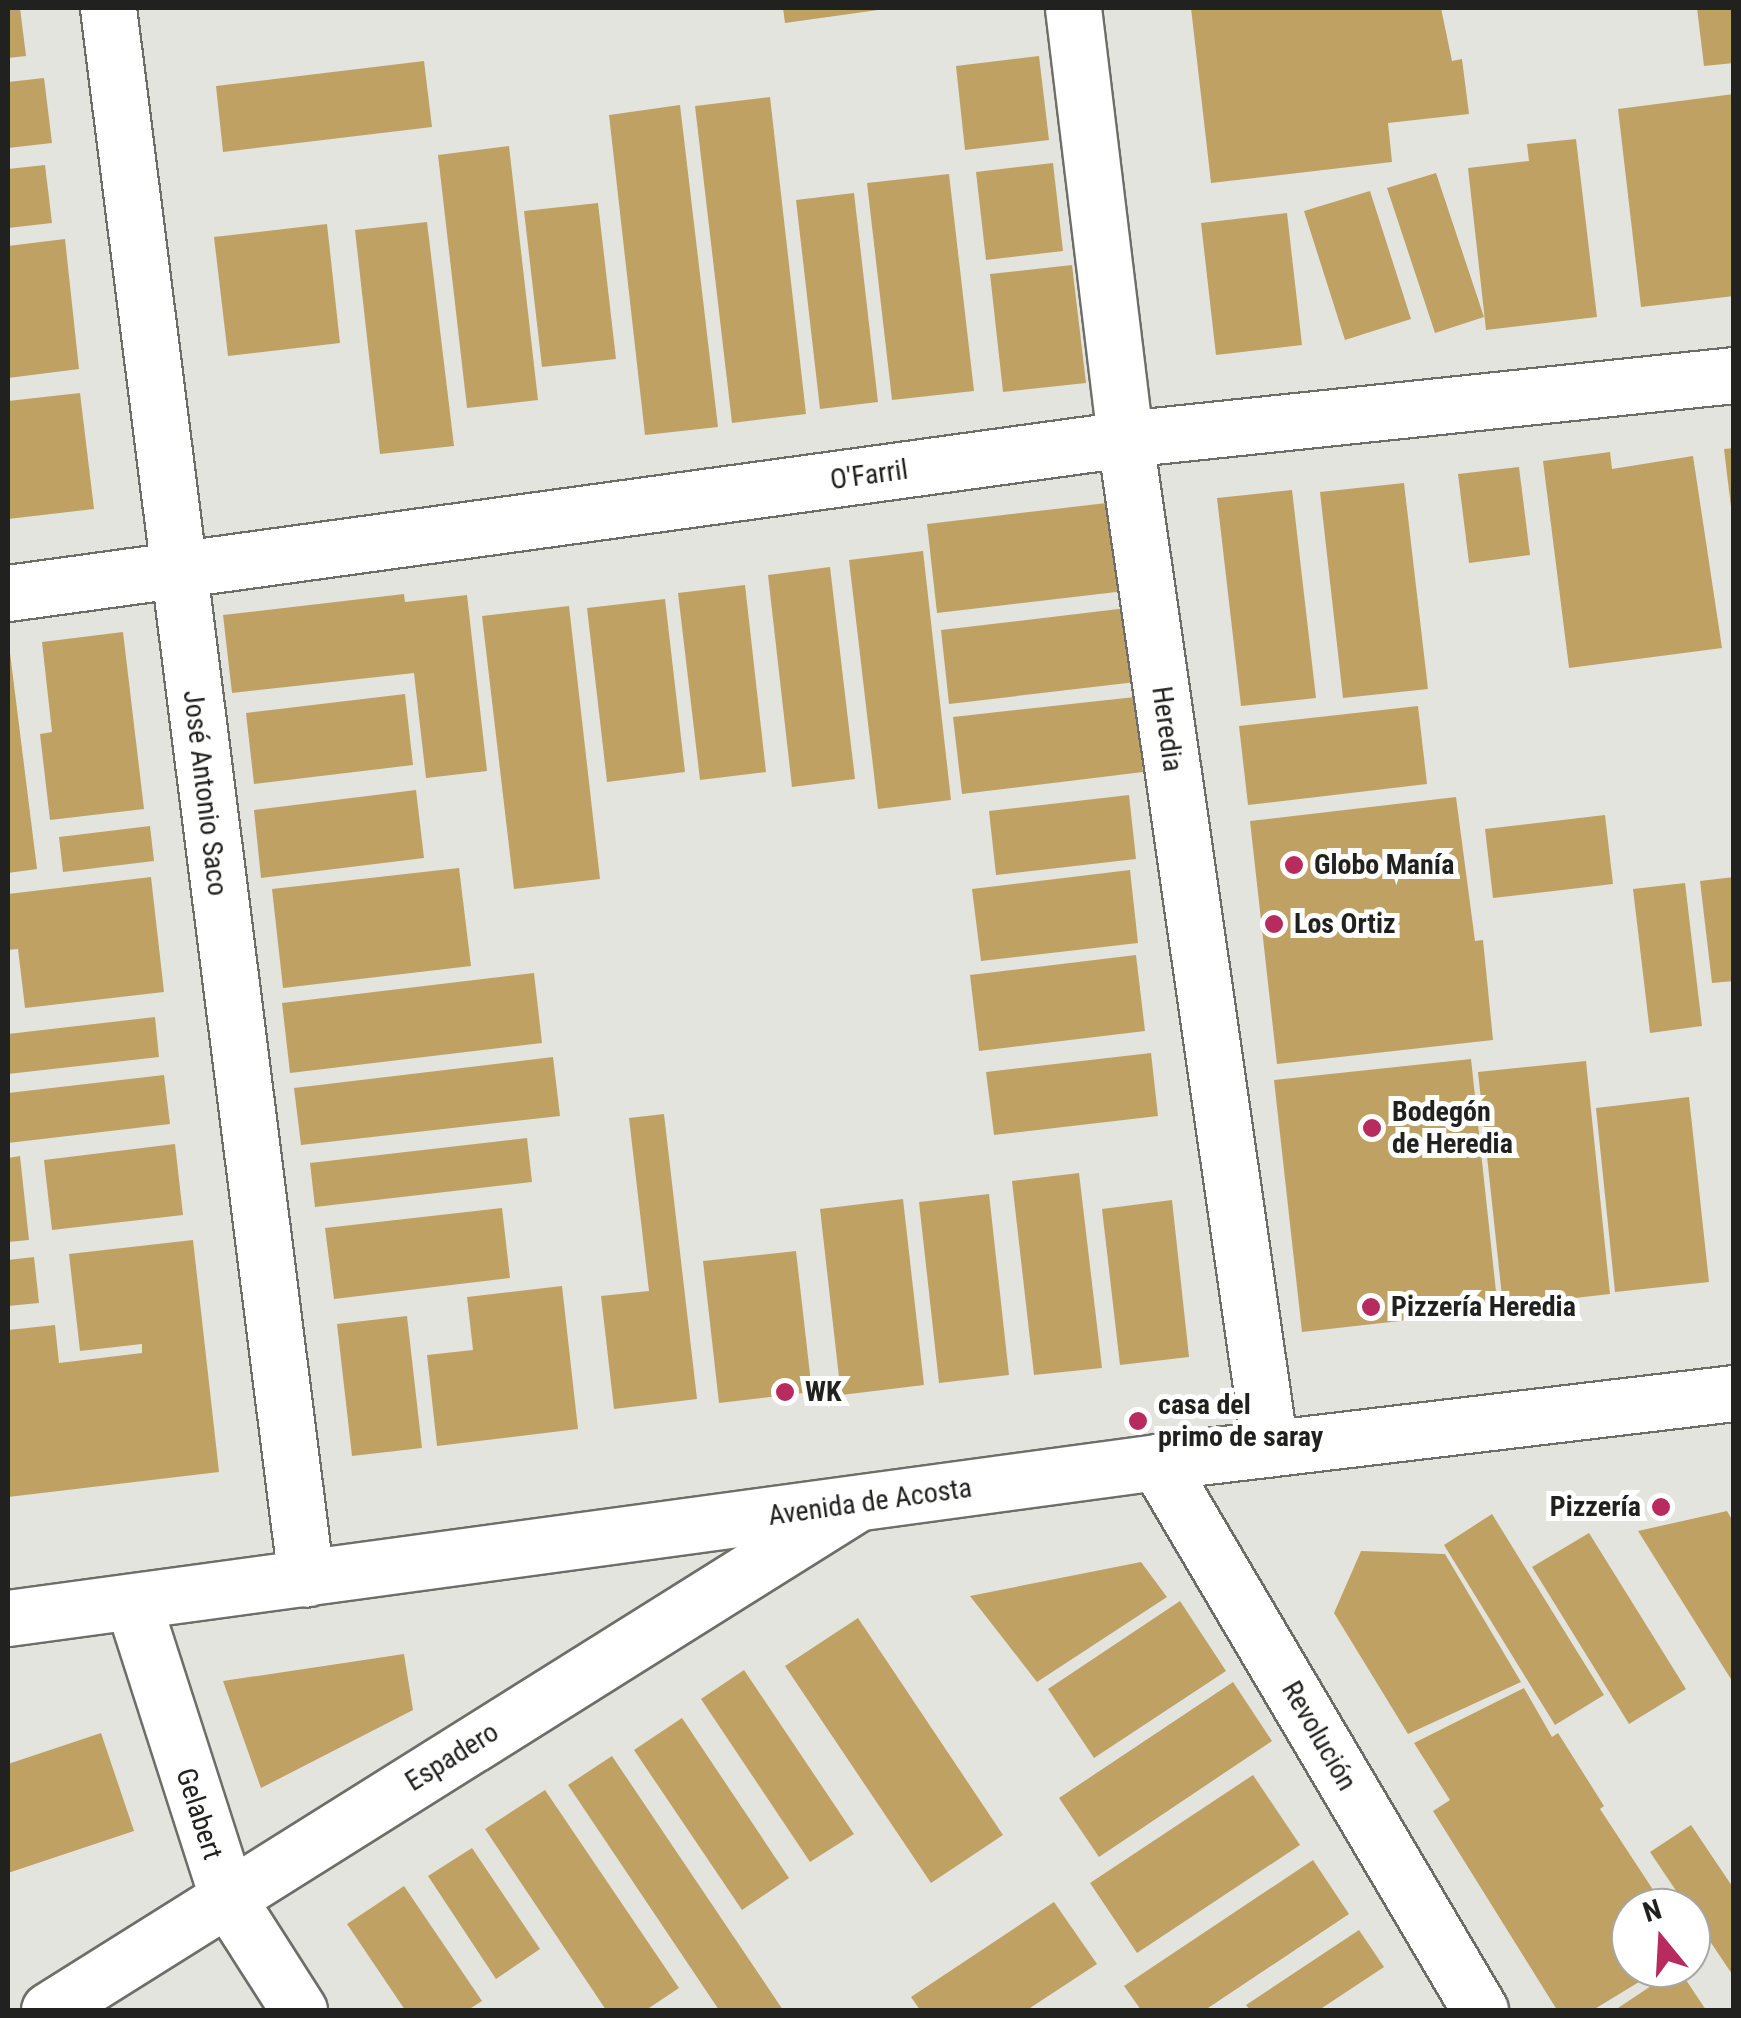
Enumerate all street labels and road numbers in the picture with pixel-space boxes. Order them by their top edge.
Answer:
street label: O'Farril [828,453,910,497]
street label: Heredia [1144,684,1190,774]
street label: José Antonio Saco [176,688,234,898]
street label: Avenida de Acosta [766,1471,974,1533]
street label: Revolución [1274,1675,1364,1797]
street label: Espadero [399,1715,505,1799]
street label: Gelabert [169,1764,229,1864]

